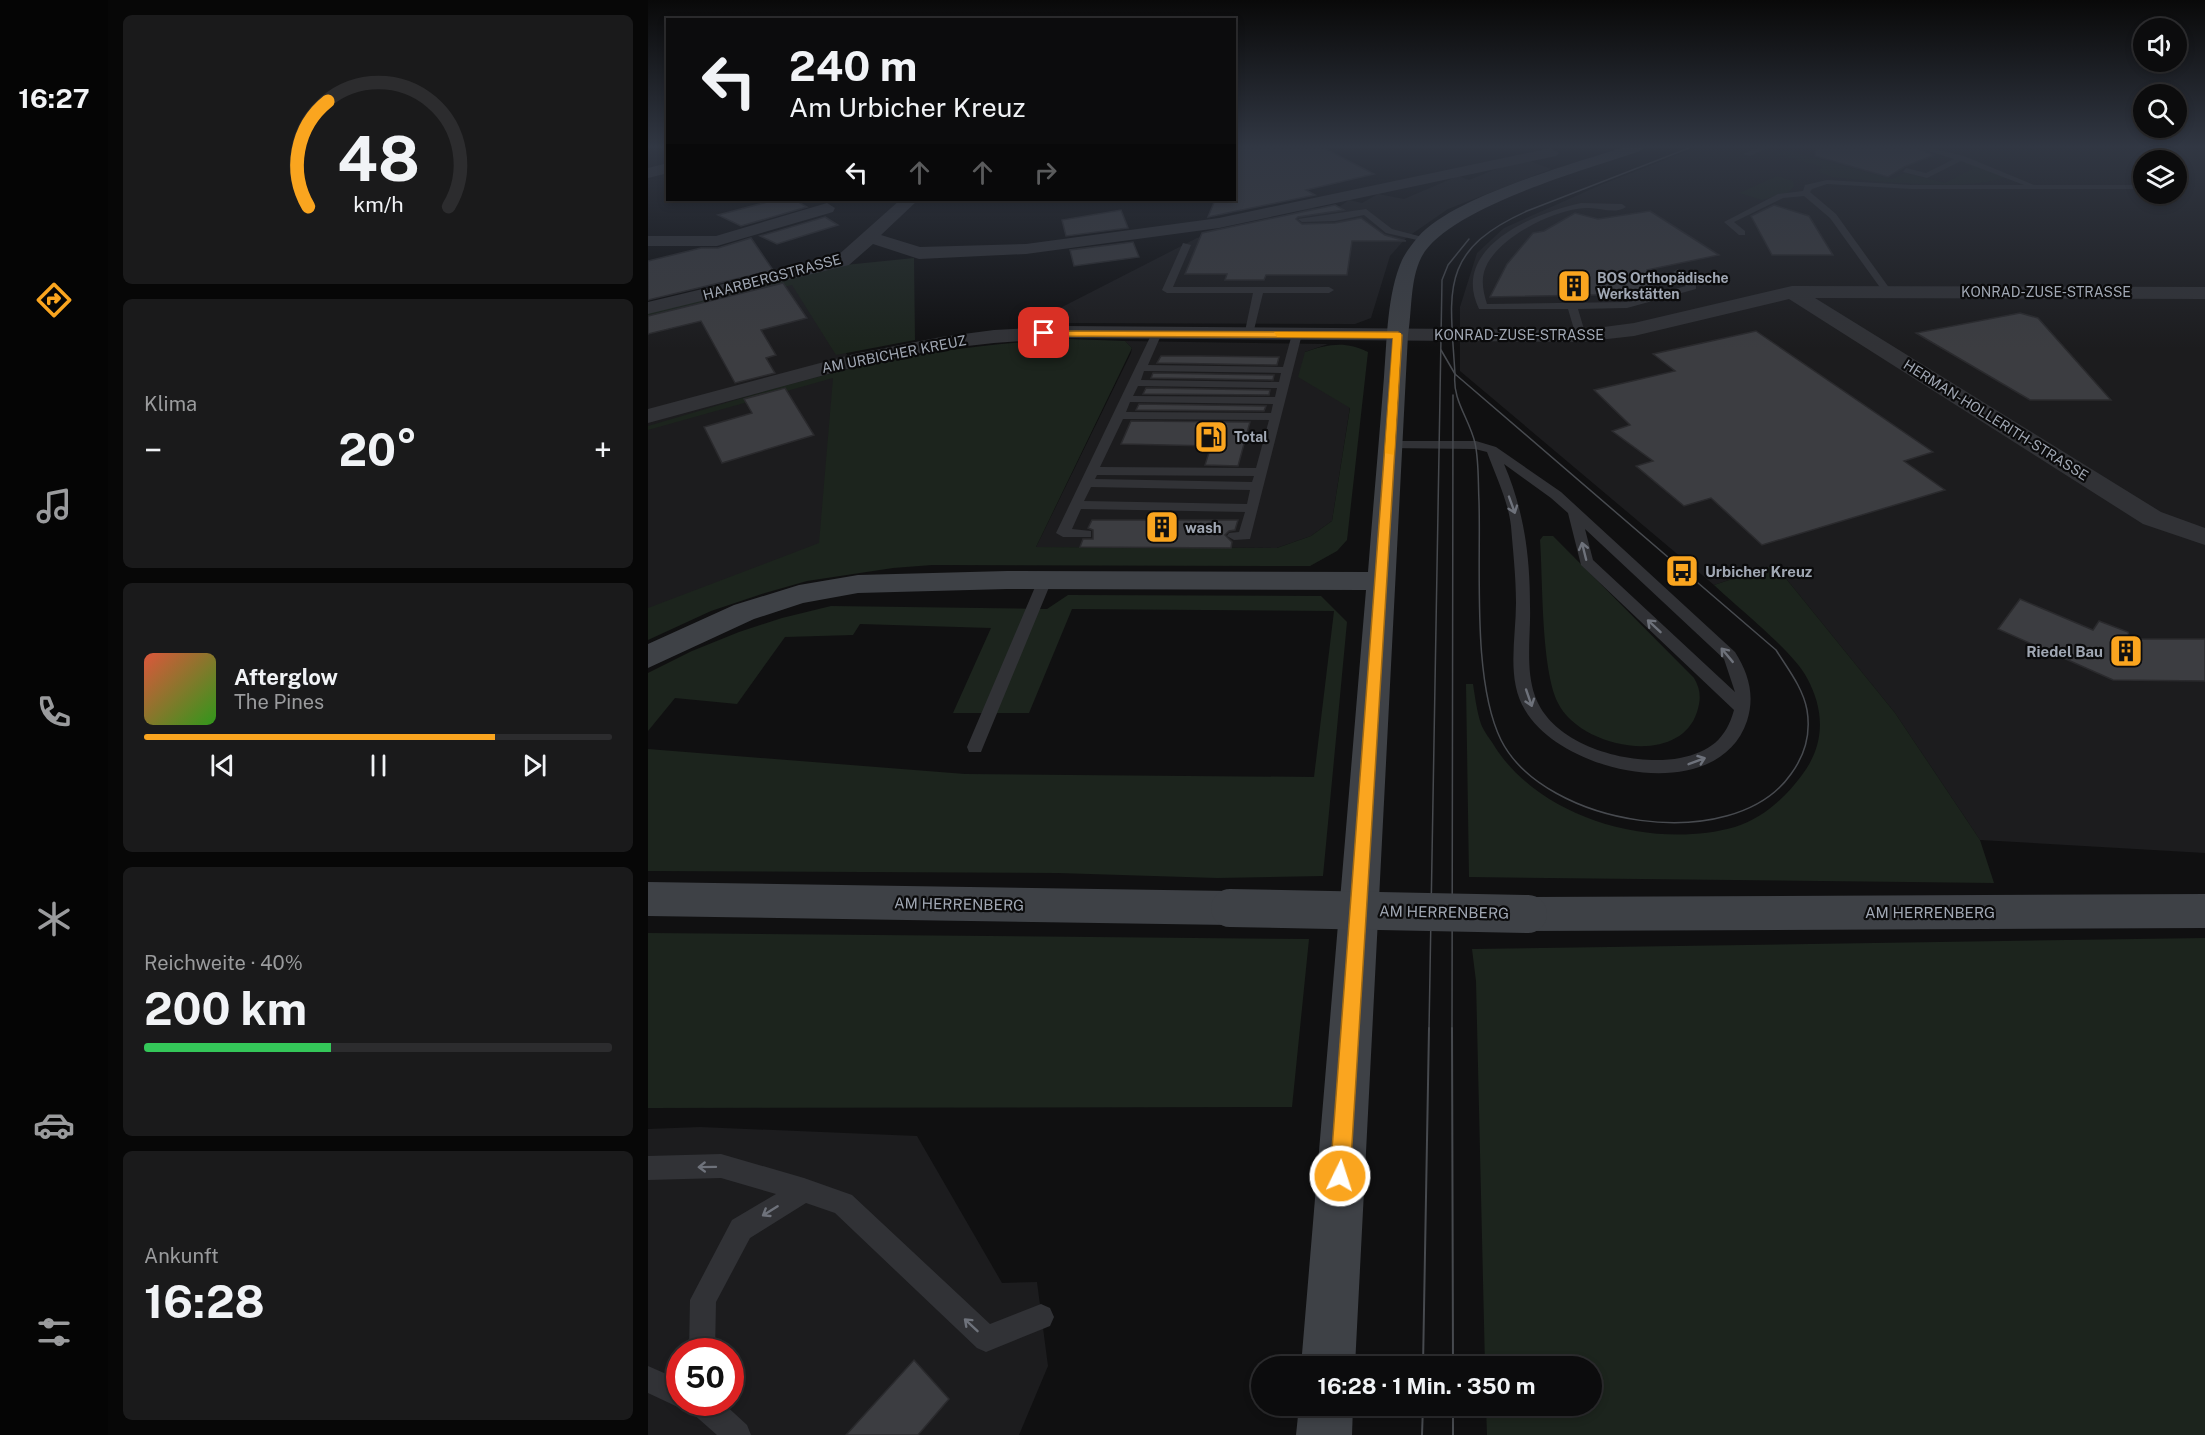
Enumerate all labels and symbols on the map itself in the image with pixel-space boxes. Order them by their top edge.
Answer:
street label: HAARBERGSTRASSE [701,251,843,303]
building icon: BOS Orthopädische Werkstätten [1556,268,1592,304]
place label: BOS Orthopädische Werkstätten [1597,270,1729,302]
street label: KONRAD-ZUSE-STRASSE [1961,284,2131,300]
pin [1018,307,1069,358]
street label: KONRAD-ZUSE-STRASSE [1434,327,1604,343]
street label: AM URBICHER KREUZ [820,332,968,376]
street label: HERMAN-HOLLERITH-STRASSE [1901,356,2091,484]
fuel station icon: Total [1193,419,1229,455]
place label: Total [1234,429,1268,445]
one-way arrow [1507,495,1518,514]
building icon: wash [1144,509,1180,545]
place label: wash [1185,519,1222,536]
one-way arrow [1577,542,1589,561]
bus stop icon: Urbicher Kreuz [1664,553,1700,589]
place label: Urbicher Kreuz [1705,563,1812,580]
one-way arrow [1647,619,1662,633]
building icon: Riedel Bau [2108,633,2144,669]
place label: Riedel Bau [2026,643,2103,660]
one-way arrow [1720,647,1733,663]
one-way arrow [1524,688,1535,707]
one-way arrow [1687,754,1706,765]
street label: AM HERRENBERG [894,894,1024,914]
street label: AM HERRENBERG [1379,902,1509,922]
street label: AM HERRENBERG [1865,904,1995,921]
position arrow [1308,1144,1372,1208]
one-way arrow [698,1161,718,1173]
one-way arrow [762,1206,779,1218]
one-way arrow [964,1317,979,1332]
speed limit sign: 50 [666,1338,744,1416]

